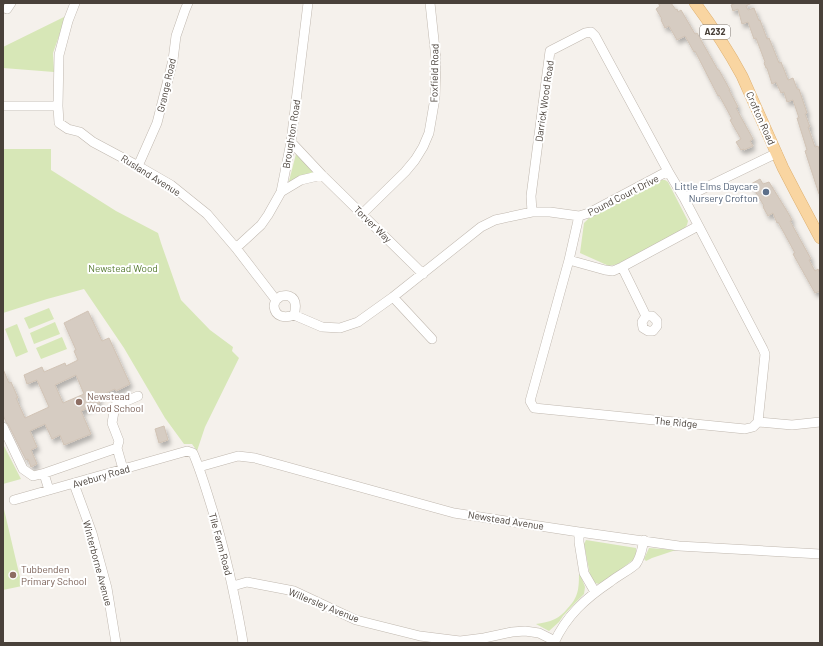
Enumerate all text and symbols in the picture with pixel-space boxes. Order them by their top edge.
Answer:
road number: A232 [700,25,730,39]
street label: Foxfield Road [427,44,441,102]
street label: Grange Road [154,57,178,113]
street label: Darrick Wood Road [532,60,556,142]
street label: Crofton Road [744,89,778,147]
street label: Broughton Road [280,99,302,169]
street label: Rusland Avenue [119,152,183,198]
street label: Pound Court Drive [586,172,660,218]
place label: Little Elms Daycare Nursery Crofton [675,180,758,204]
marker: Little Elms Daycare Nursery Crofton [761,187,771,197]
street label: Torver Way [352,203,395,245]
park label: Newstead Wood [88,262,158,274]
place label: Newstead Wood School [87,390,143,414]
marker: Newstead Wood School [74,397,84,407]
street label: The Ridge [654,414,698,430]
street label: Avebury Road [71,462,131,490]
street label: Newstead Avenue [467,508,545,532]
street label: Tile Farm Road [207,511,235,577]
street label: Winterborne Avenue [81,519,115,607]
place label: Tubbenden Primary School [21,563,87,587]
marker: Tubbenden Primary School [8,570,18,580]
street label: Willersley Avenue [287,585,361,625]

